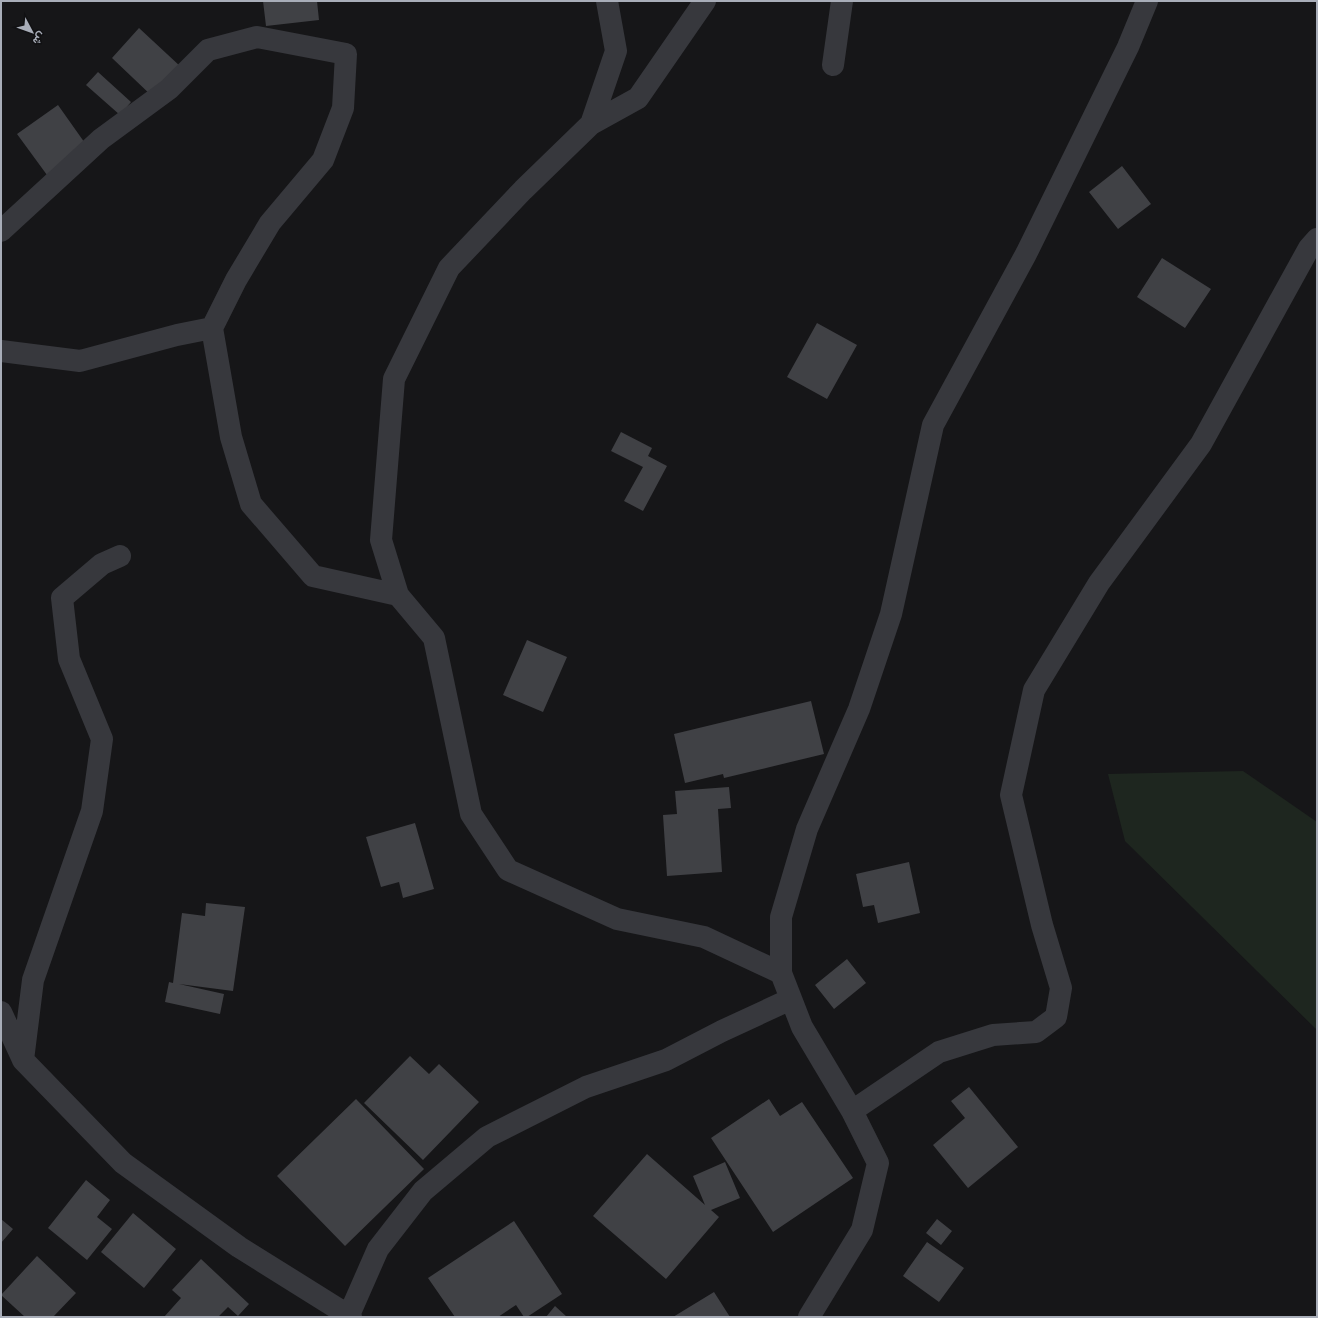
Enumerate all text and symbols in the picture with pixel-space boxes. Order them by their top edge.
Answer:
north arrow [12,12,52,52]
text: ش [30,29,49,48]

